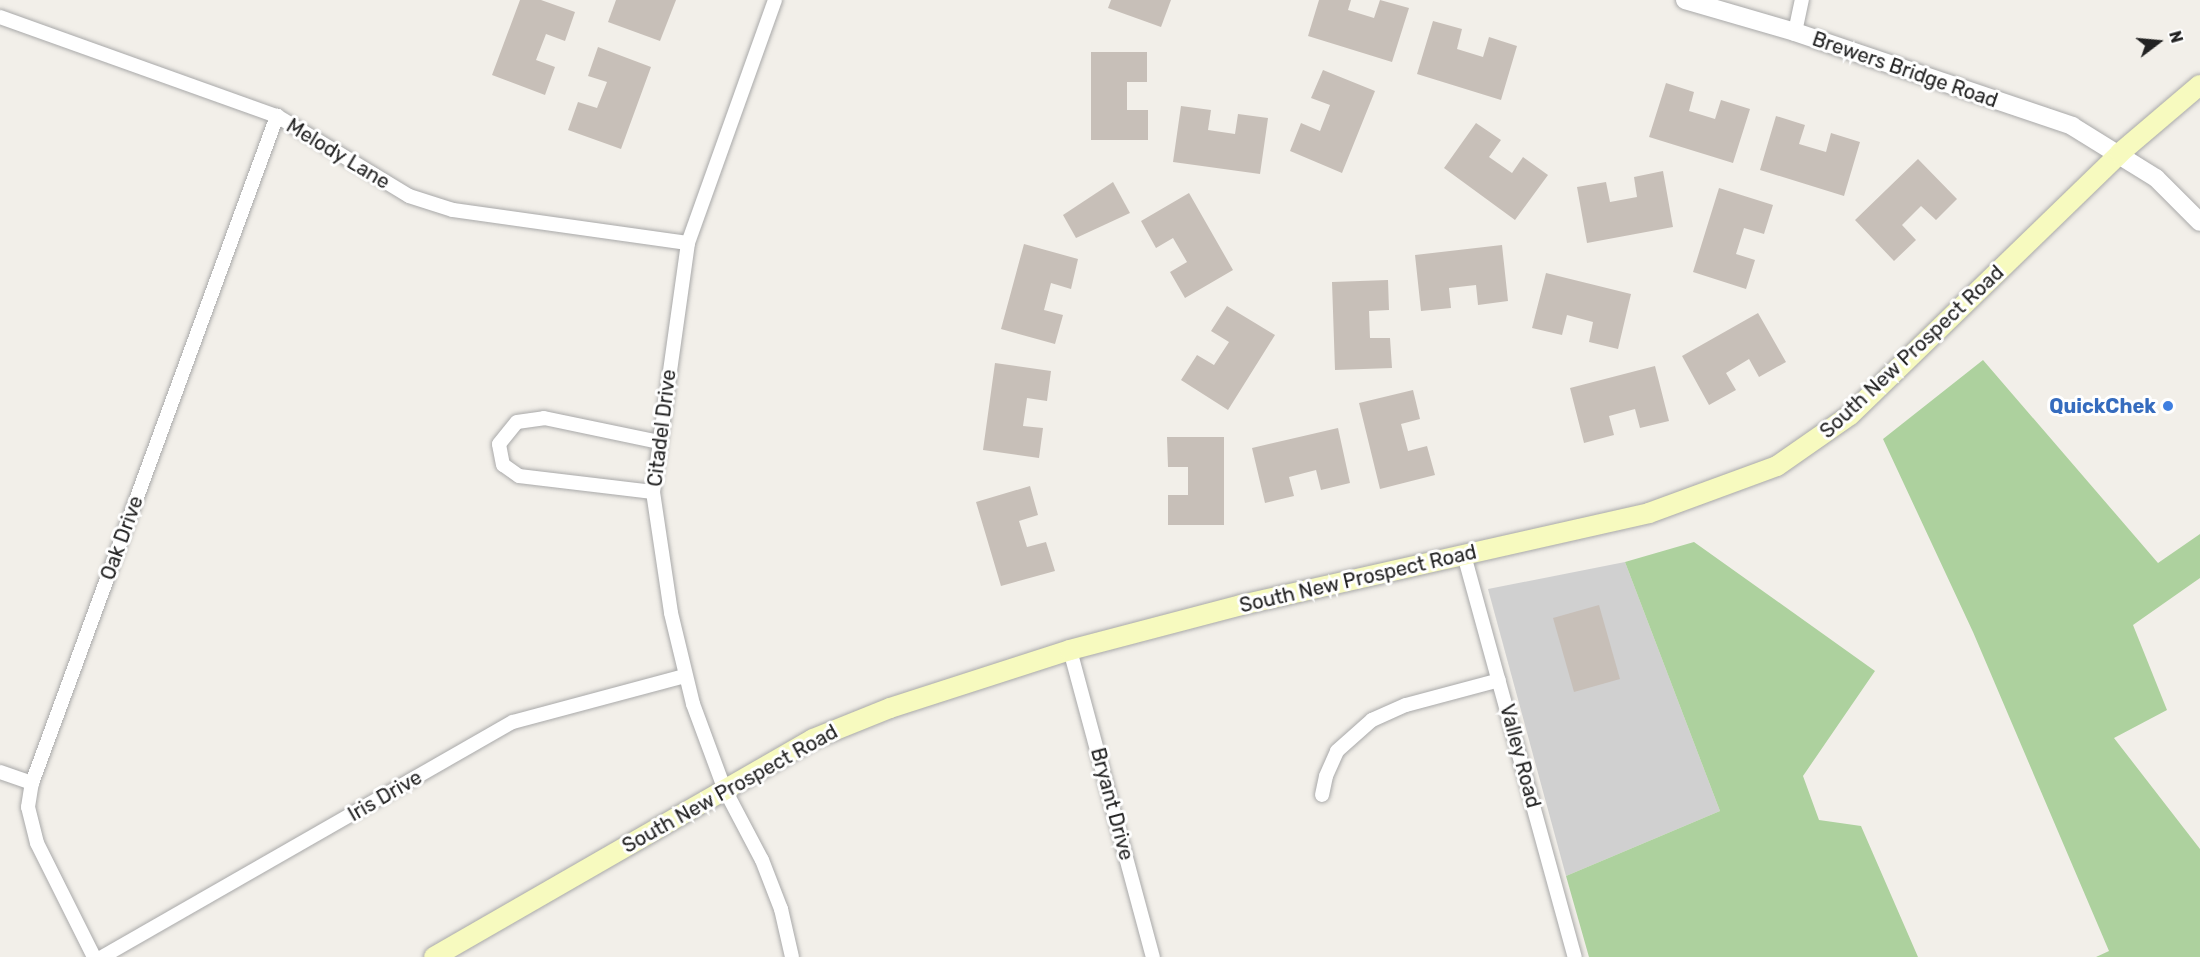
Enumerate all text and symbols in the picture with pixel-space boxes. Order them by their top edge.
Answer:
north arrow [2128,12,2188,72]
street label: Brewers Bridge Road [1809,27,2001,113]
text: N [2165,29,2187,45]
street label: Melody Lane [282,114,394,194]
street label: South New Prospect Road [1815,260,2009,444]
street label: Citadel Drive [643,368,681,488]
place label: QuickChek [2049,394,2156,418]
marker: QuickChek [2161,399,2175,413]
street label: Oak Drive [96,493,148,583]
street label: South New Prospect Road [1237,540,1479,618]
street label: Valley Road [1495,701,1545,811]
street label: South New Prospect Road [618,720,842,858]
street label: Bryant Drive [1085,745,1139,863]
street label: Iris Drive [344,765,426,827]

